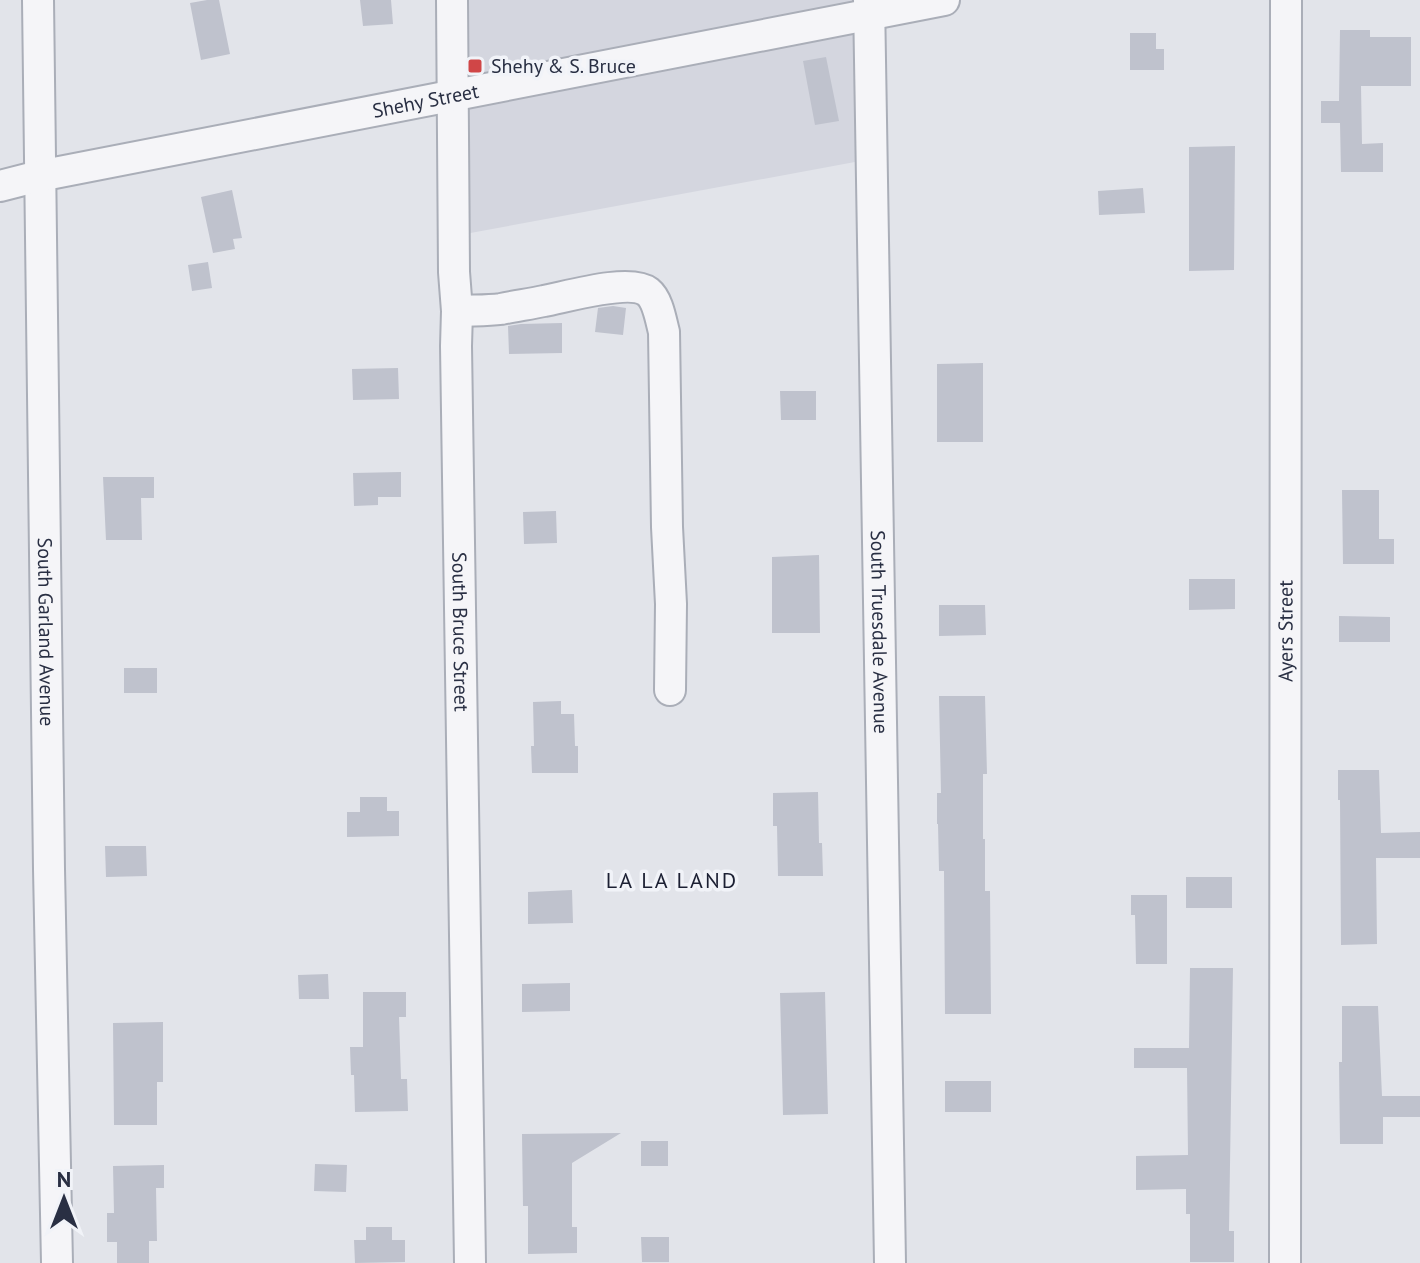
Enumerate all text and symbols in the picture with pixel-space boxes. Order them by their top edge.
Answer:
place label: Shehy & S. Bruce [491,53,636,79]
marker: Shehy & S. Bruce [466,57,484,75]
street label: Shehy Street [370,78,481,124]
street label: South Truesdale Avenue [865,530,894,734]
street label: South Garland Avenue [32,537,60,727]
street label: South Bruce Street [446,552,475,712]
street label: Ayers Street [1272,580,1299,682]
district label: LA LA LAND [606,866,738,894]
north arrow [24,1159,104,1239]
text: N [57,1165,71,1193]

